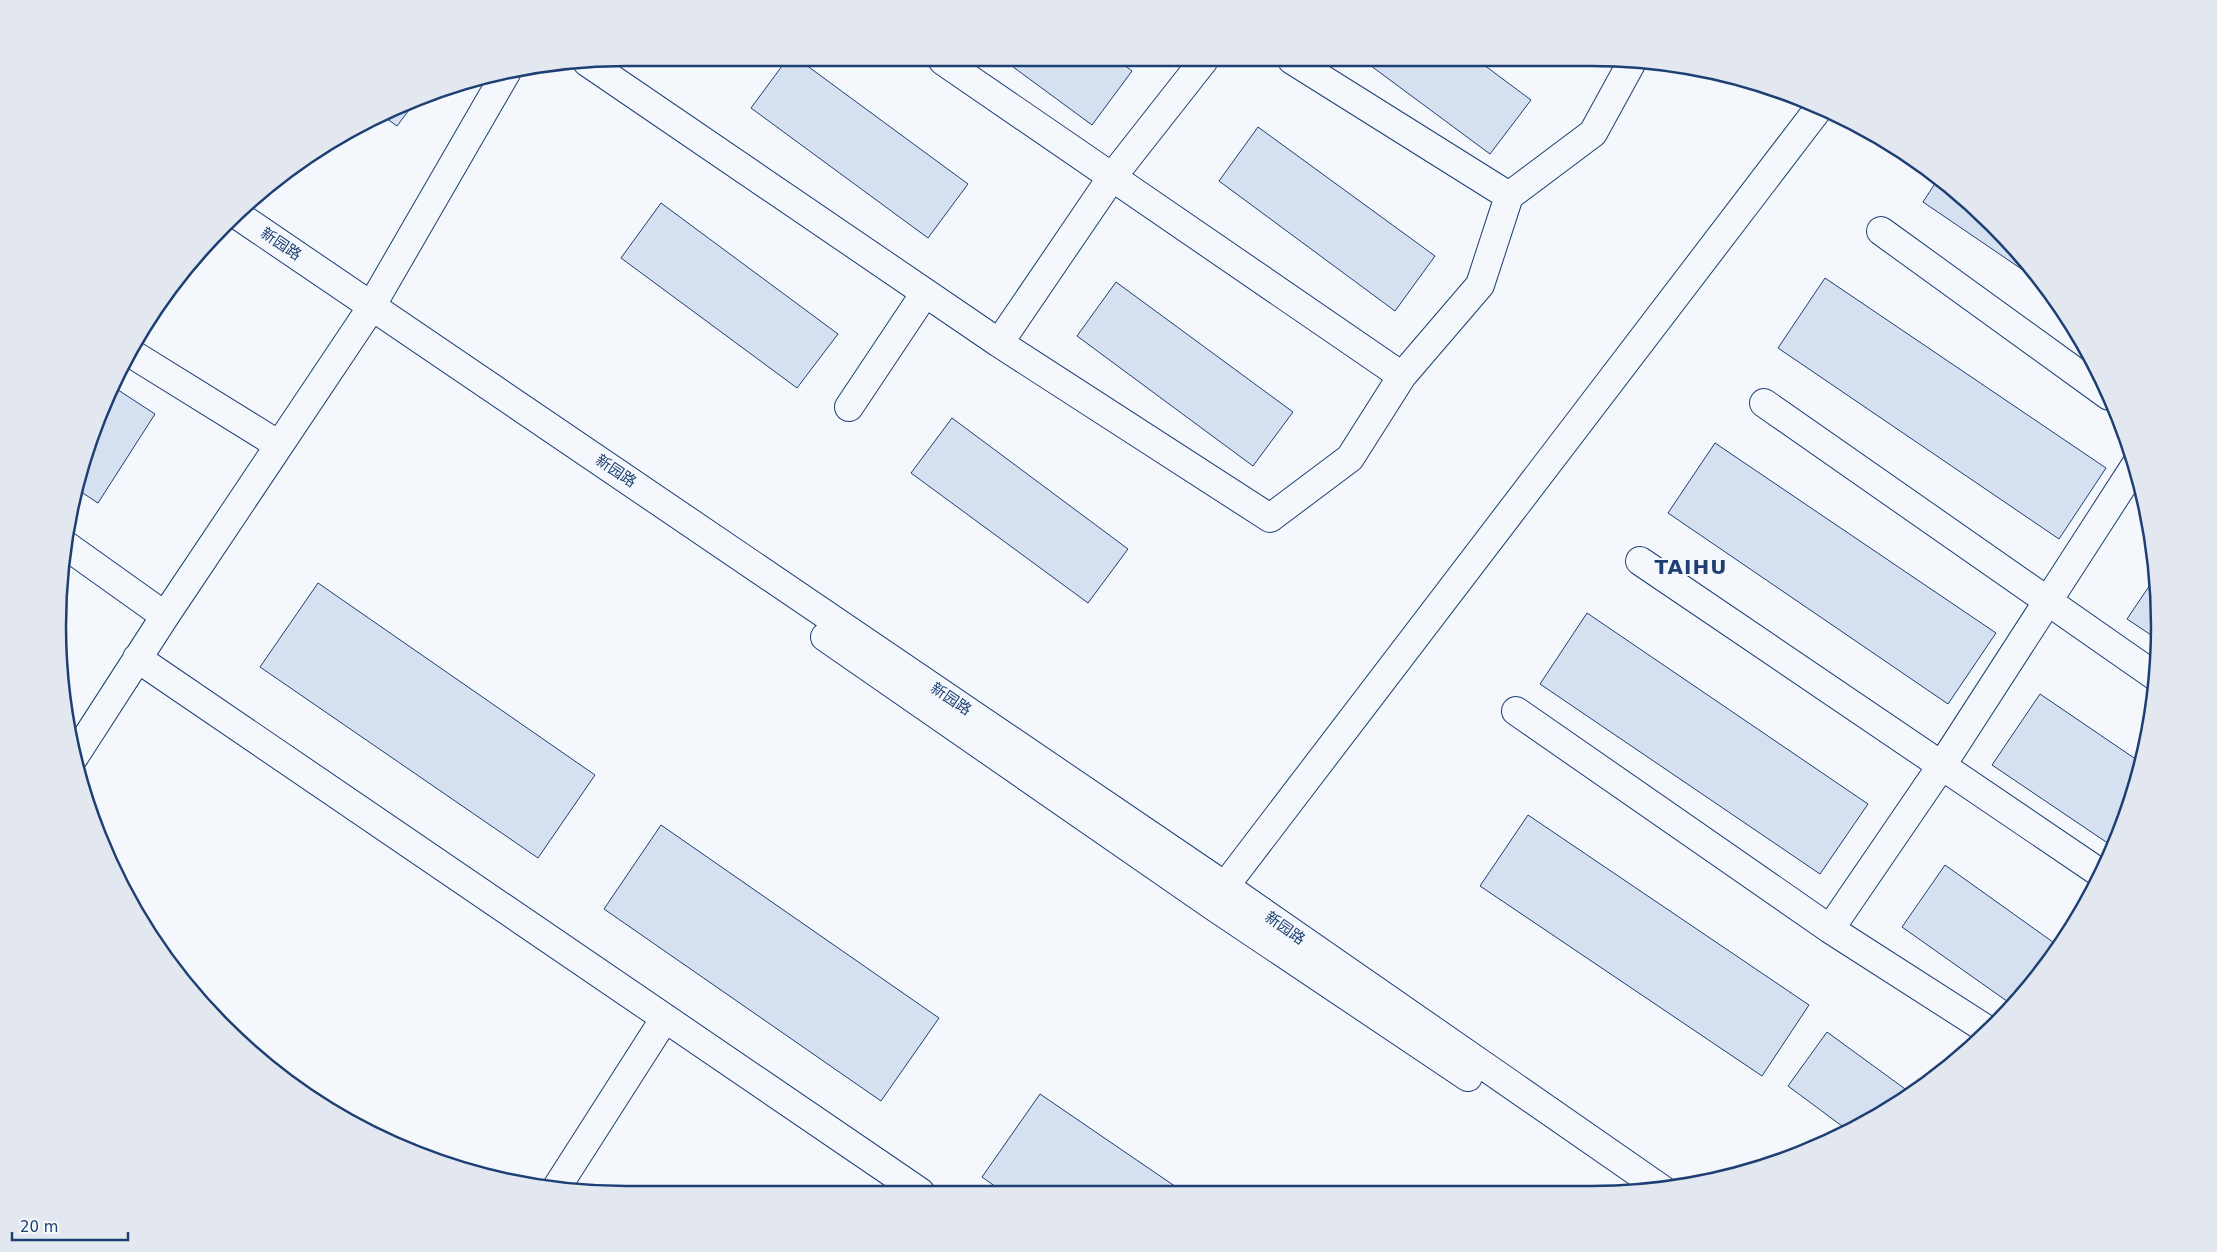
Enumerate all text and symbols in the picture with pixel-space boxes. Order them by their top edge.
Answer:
street label: 新园路 [257,224,305,264]
street label: 新园路 [592,451,640,491]
district label: TAIHU [1655,555,1728,579]
street label: 新园路 [927,679,975,719]
street label: 新园路 [1261,908,1309,948]
scale bar [12,1210,129,1242]
text: 20 m [20,1218,58,1236]

